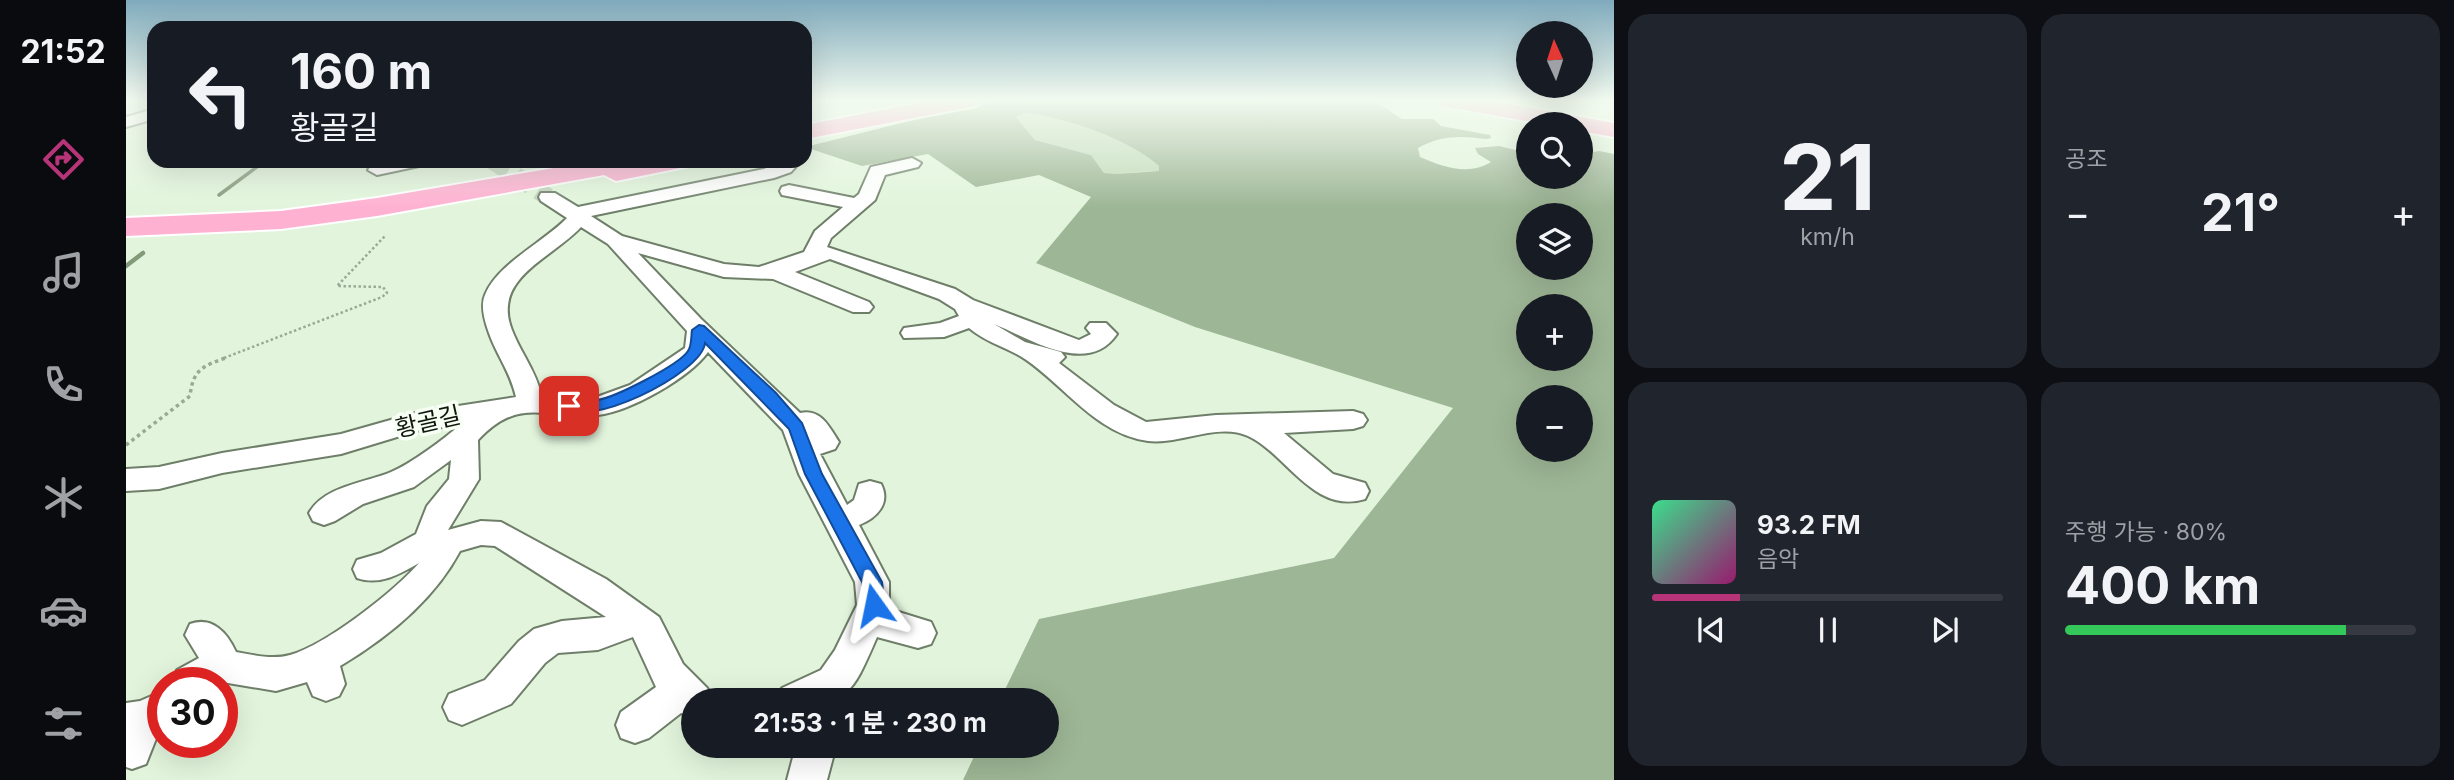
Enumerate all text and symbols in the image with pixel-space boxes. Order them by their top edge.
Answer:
north arrow [1516,21,1592,98]
map controls [1516,21,1593,462]
text: 21:52 [20,32,106,71]
text: 160 m [290,42,432,101]
icon: left [175,49,266,140]
text: 황골길 [290,108,378,147]
button: search [1516,112,1593,189]
text: 21 [1779,122,1876,232]
icon: directions [39,135,88,184]
text: 공조 [2065,145,2107,173]
text: 21° [2201,181,2280,244]
text: − [2065,190,2090,236]
text: + [2391,190,2416,236]
button: layers [1516,203,1593,280]
text: km/h [1800,223,1855,251]
icon: music [39,248,88,297]
button: + [1516,294,1593,371]
icon: phone [39,360,88,409]
pin [539,376,599,436]
button: − [1516,385,1593,462]
icon: arrive [550,387,588,425]
street label: 황골길 [392,400,463,443]
icon: climate [39,473,88,522]
text: 93.2 FM [1757,509,1861,540]
text: 주행 가능 · 80% [2065,518,2227,546]
text: 음악 [1757,545,1799,573]
text: 400 km [2065,554,2260,617]
position arrow [837,568,911,642]
icon: car [39,586,88,635]
icon: previous [1692,611,1730,649]
icon: pause [1809,611,1847,649]
icon: next [1926,611,1964,649]
speed limit sign: 30 [147,667,238,758]
icon: filters [39,699,88,748]
text: 21:53 · 1 분 · 230 m [753,707,987,738]

